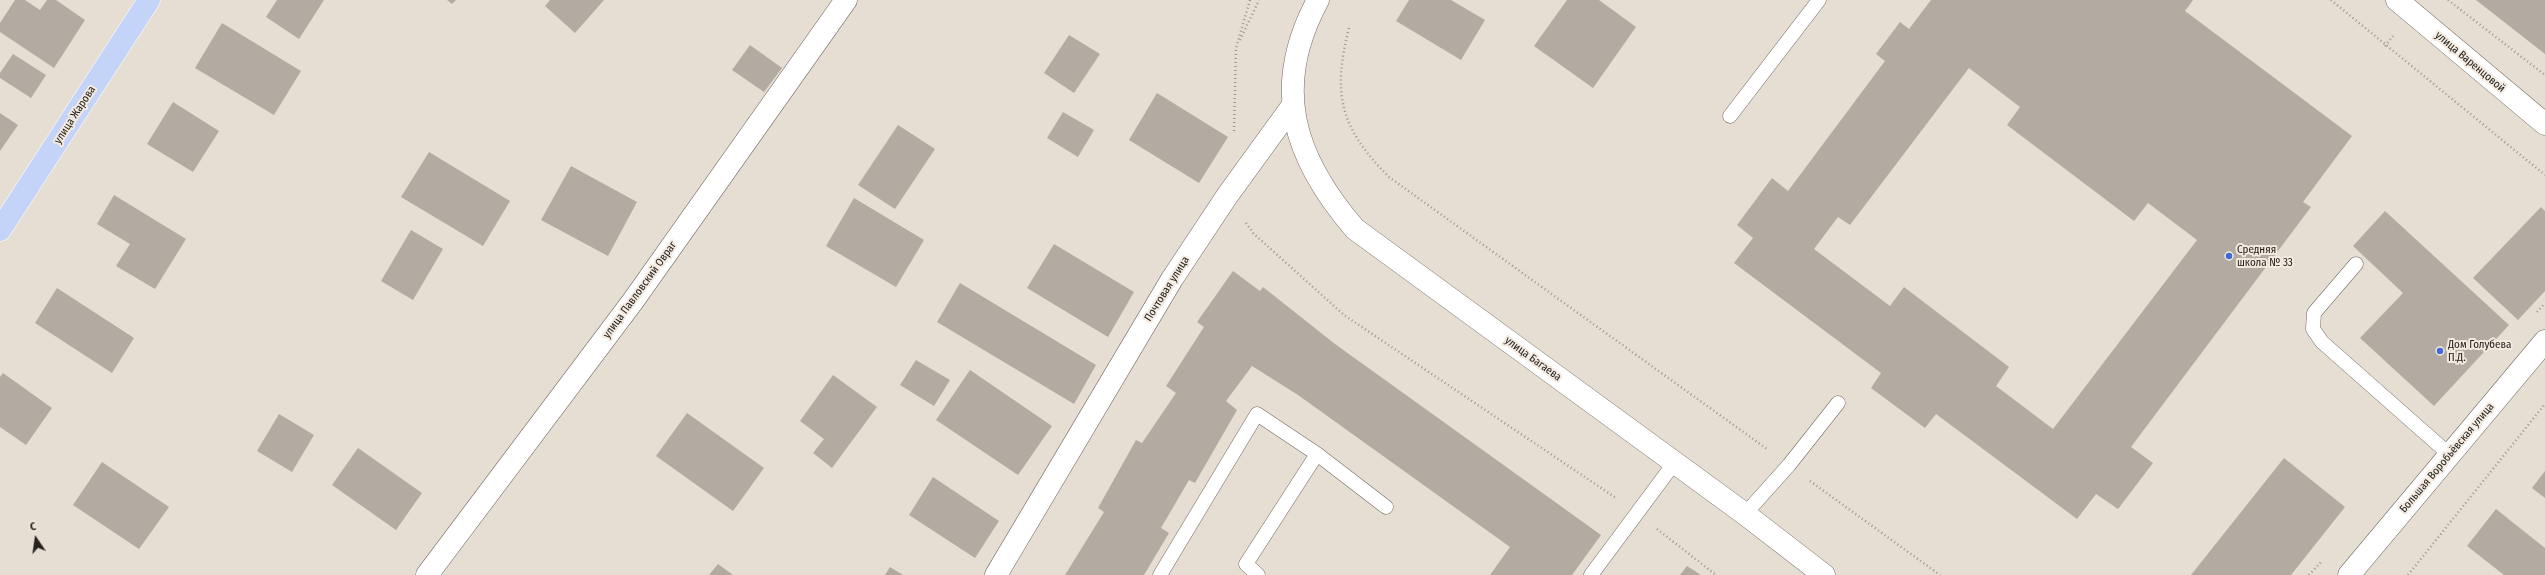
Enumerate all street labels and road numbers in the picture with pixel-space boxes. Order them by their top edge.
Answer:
street label: улица Варенцовой [2432,29,2508,95]
street label: улица Жарова [51,84,99,146]
street label: улица Павловский Овраг [600,239,680,341]
street label: Почтовая улица [1142,254,1192,324]
street label: улица Багаева [1502,334,1564,384]
street label: Большая Воробьёвская улица [2397,400,2497,516]

